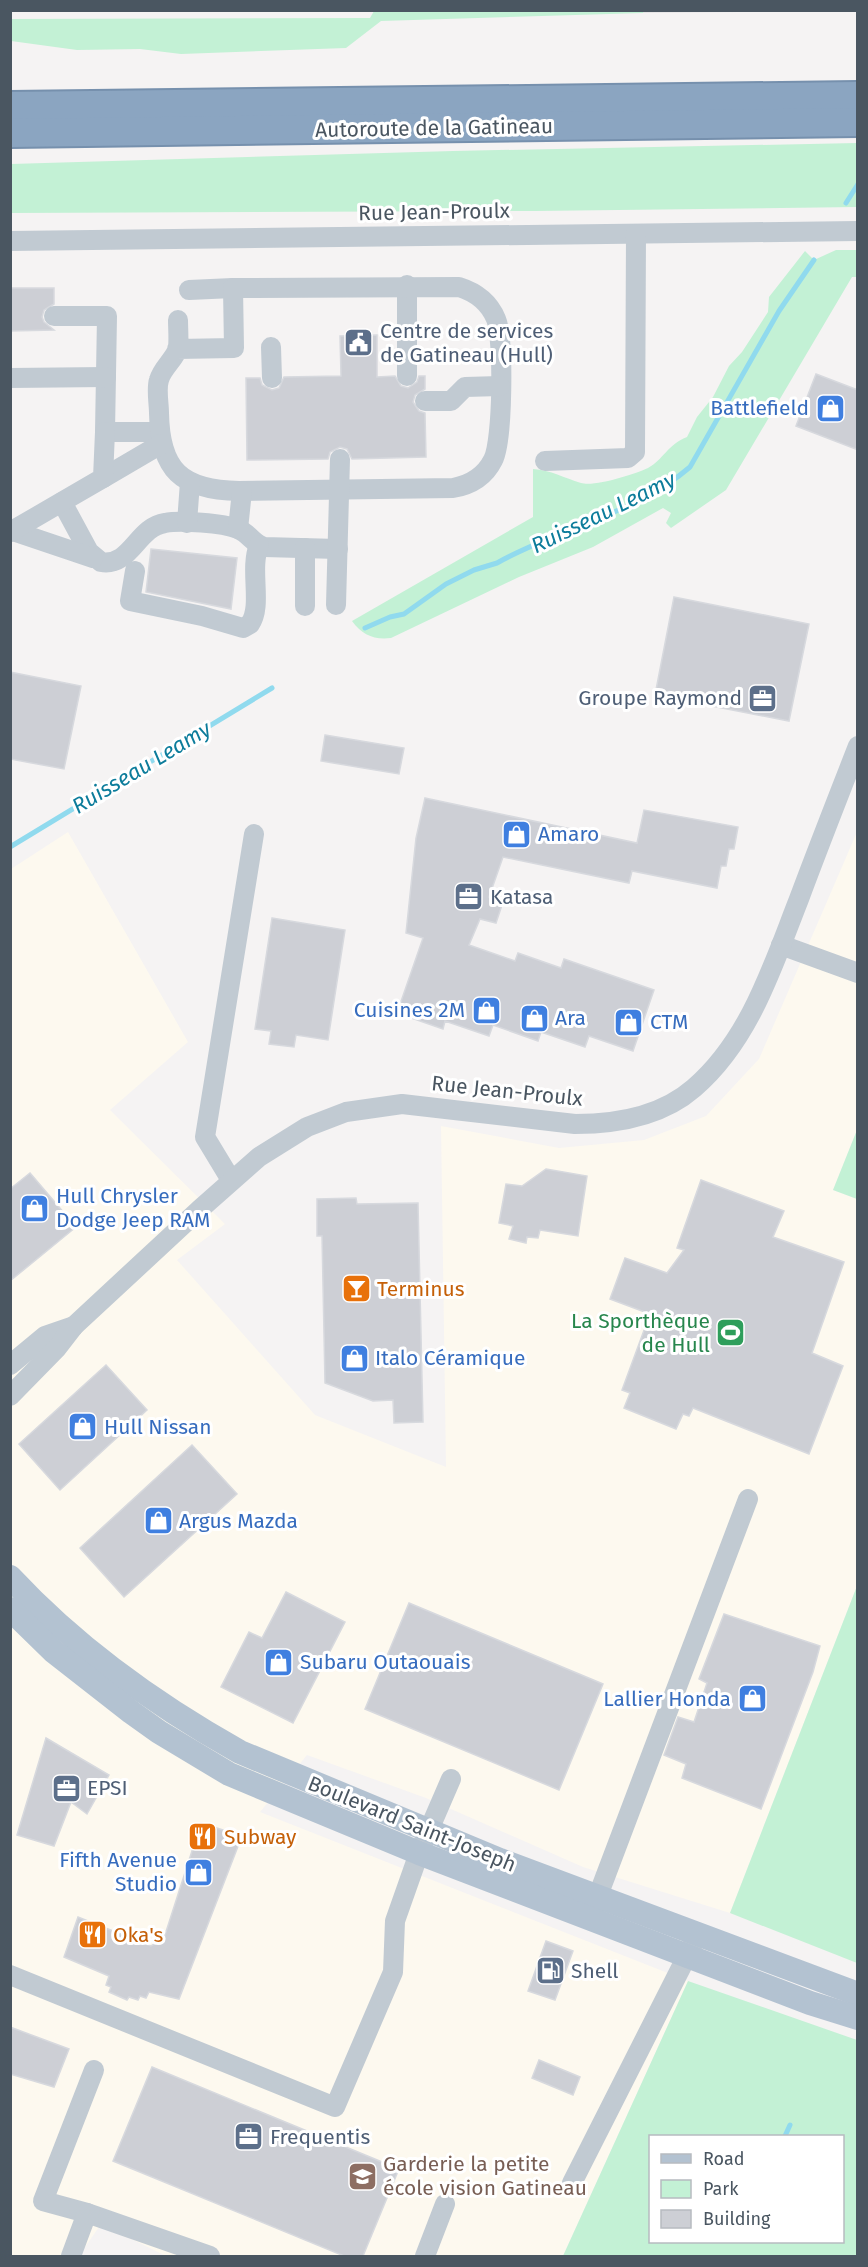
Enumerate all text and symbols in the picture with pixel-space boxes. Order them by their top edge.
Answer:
street label: Autoroute de la Gatineau [315,113,553,143]
street label: Rue Jean-Proulx [358,198,511,226]
place label: Centre de services de Gatineau (Hull) [380,318,553,368]
public building icon: Centre de services de Gatineau (Hull) [343,327,375,359]
shop icon: Battlefield [814,392,846,424]
place label: Battlefield [710,395,809,421]
water label: Ruisseau Leamy [527,465,681,559]
office icon: Groupe Raymond [747,682,779,714]
place label: Groupe Raymond [578,685,742,711]
water label: Ruisseau Leamy [67,715,217,820]
shop icon: Amaro [501,818,533,850]
place label: Amaro [538,821,599,847]
office icon: Katasa [453,881,485,913]
place label: Katasa [490,884,553,910]
shop icon: Cuisines 2M [470,994,502,1026]
place label: Cuisines 2M [354,997,465,1023]
shop icon: Ara [518,1002,550,1034]
place label: Ara [555,1005,586,1031]
shop icon: CTM [613,1006,645,1038]
place label: CTM [650,1009,688,1035]
street label: Rue Jean-Proulx [430,1070,585,1112]
place label: Hull Chrysler Dodge Jeep RAM [56,1183,210,1233]
shop icon: Hull Chrysler Dodge Jeep RAM [19,1192,51,1224]
bar icon: Terminus [340,1273,372,1305]
place label: Terminus [377,1276,465,1302]
place label: La Sporthèque de Hull [571,1308,710,1358]
sports icon: La Sporthèque de Hull [715,1317,747,1349]
shop icon: Italo Céramique [338,1342,370,1374]
place label: Italo Céramique [375,1345,525,1371]
shop icon: Hull Nissan [67,1411,99,1443]
place label: Hull Nissan [104,1414,212,1440]
shop icon: Argus Mazda [142,1505,174,1537]
place label: Argus Mazda [179,1508,298,1534]
shop icon: Subaru Outaouais [263,1646,295,1678]
place label: Subaru Outaouais [300,1649,471,1675]
shop icon: Lallier Honda [736,1683,768,1715]
place label: Lallier Honda [603,1686,731,1712]
street label: Boulevard Saint-Joseph [304,1770,520,1878]
office icon: EPSI [50,1772,82,1804]
place label: EPSI [87,1775,128,1801]
restaurant icon: Subway [187,1821,219,1853]
place label: Subway [224,1824,297,1850]
place label: Fifth Avenue Studio [59,1847,177,1897]
shop icon: Fifth Avenue Studio [182,1856,214,1888]
restaurant icon: Oka's [76,1919,108,1951]
place label: Oka's [113,1922,164,1948]
fuel station icon: Shell [534,1955,566,1987]
place label: Shell [571,1958,619,1984]
office icon: Frequentis [233,2121,265,2153]
place label: Frequentis [270,2124,371,2150]
legend [649,2135,844,2243]
text: Road [703,2148,745,2170]
place label: Garderie la petite école vision Gatineau [383,2151,587,2201]
school or university icon: Garderie la petite école vision Gatineau [346,2160,378,2192]
text: Park [703,2178,739,2200]
text: Building [703,2208,771,2230]

